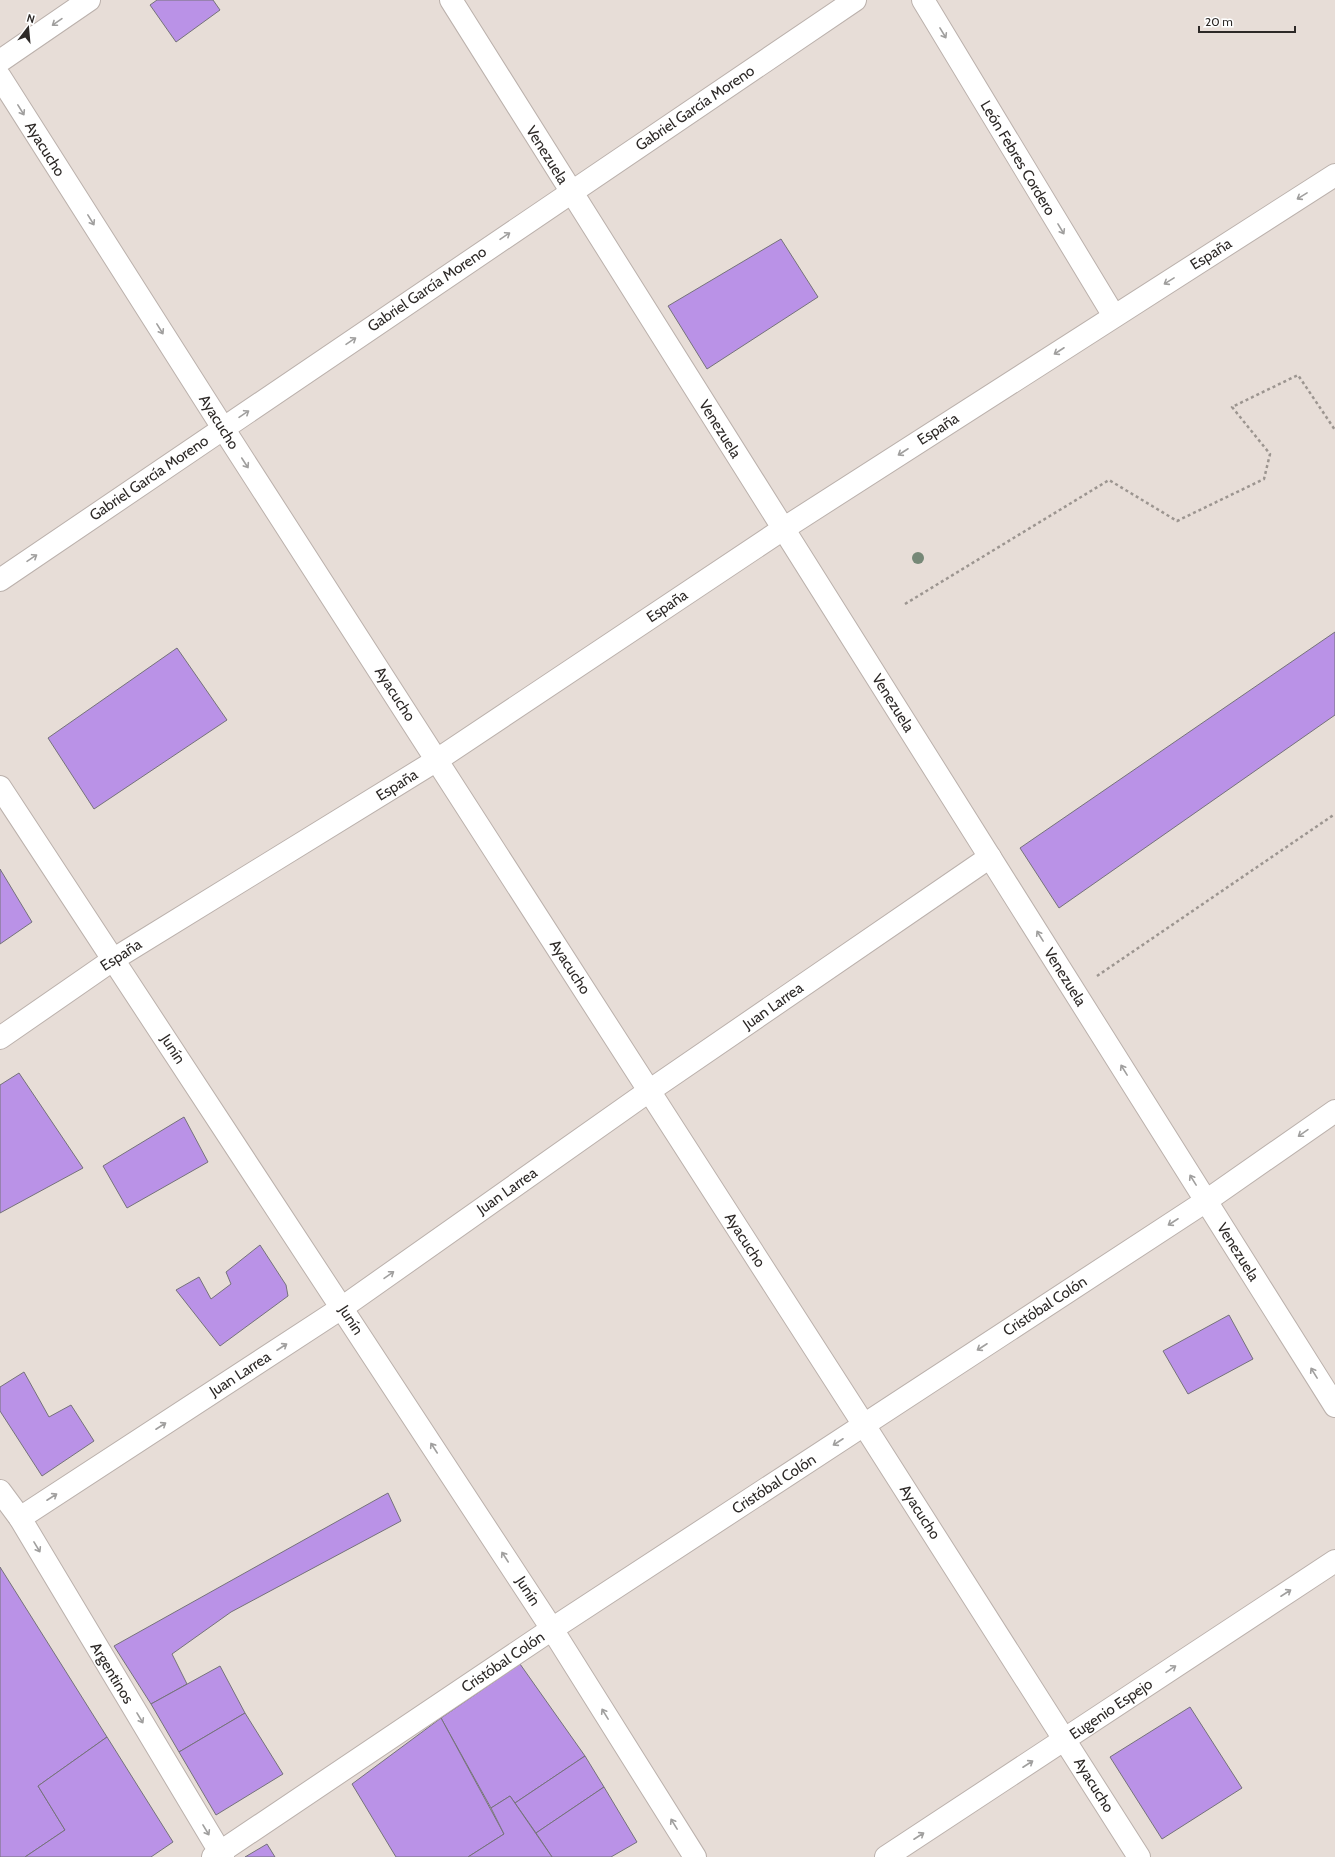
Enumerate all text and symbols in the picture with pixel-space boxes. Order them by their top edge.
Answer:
north arrow [8,8,48,48]
scale bar [1199,8,1295,34]
text: N [25,11,36,26]
text: 20 m [1205,14,1233,29]
one-way arrow [52,18,63,26]
one-way arrow [940,27,948,39]
street label: Gabriel García Moreno [632,62,758,154]
street label: León Febres Cordero [977,97,1059,219]
one-way arrow [17,104,25,115]
street label: Ayacucho [21,118,69,180]
street label: Venezuela [522,123,572,188]
one-way arrow [1296,193,1308,201]
one-way arrow [87,214,95,226]
one-way arrow [1058,223,1066,235]
one-way arrow [500,232,511,241]
street label: España [1187,234,1236,274]
street label: Gabriel García Moreno [364,243,490,335]
one-way arrow [1164,277,1175,285]
one-way arrow [157,323,165,335]
one-way arrow [346,337,357,345]
one-way arrow [1054,347,1065,355]
street label: Ayacucho [195,391,243,453]
street label: Venezuela [695,397,745,462]
one-way arrow [238,409,250,417]
street label: España [914,409,963,449]
street label: Gabriel García Moreno [86,432,212,524]
one-way arrow [898,448,909,456]
one-way arrow [241,457,249,468]
one-way arrow [26,554,37,562]
street label: España [643,585,692,626]
street label: Ayacucho [371,663,419,725]
street label: Venezuela [868,671,918,736]
street label: España [373,765,422,805]
one-way arrow [1035,930,1043,942]
street label: España [97,935,146,975]
street label: Ayacucho [546,936,594,998]
street label: Venezuela [1040,945,1090,1010]
street label: Juan Larrea [739,978,807,1034]
street label: Junín [156,1030,189,1067]
one-way arrow [1119,1064,1127,1076]
one-way arrow [1298,1129,1309,1137]
street label: Juan Larrea [473,1163,541,1219]
one-way arrow [1188,1174,1196,1186]
street label: Ayacucho [721,1209,769,1271]
one-way arrow [1167,1218,1178,1226]
street label: Venezuela [1213,1220,1263,1285]
one-way arrow [384,1270,395,1279]
street label: Cristóbal Colón [1000,1272,1090,1340]
street label: Junín [334,1301,367,1338]
one-way arrow [276,1343,287,1351]
one-way arrow [976,1344,988,1352]
street label: Juan Larrea [205,1347,275,1401]
one-way arrow [1310,1368,1318,1379]
one-way arrow [155,1422,166,1430]
one-way arrow [833,1438,844,1446]
one-way arrow [430,1442,438,1454]
street label: Cristóbal Colón [729,1450,819,1518]
street label: Ayacucho [896,1481,944,1543]
one-way arrow [46,1493,57,1501]
one-way arrow [33,1541,41,1553]
one-way arrow [501,1551,509,1563]
street label: Junín [511,1572,544,1609]
one-way arrow [1280,1588,1292,1596]
street label: Cristóbal Colón [458,1628,548,1696]
street label: Argentinos [87,1639,137,1707]
one-way arrow [1165,1665,1176,1673]
street label: Eugenio Espejo [1066,1675,1156,1743]
one-way arrow [601,1708,609,1720]
one-way arrow [136,1712,144,1724]
street label: Ayacucho [1070,1754,1118,1816]
one-way arrow [1022,1760,1033,1768]
one-way arrow [670,1818,678,1830]
one-way arrow [203,1824,211,1836]
one-way arrow [913,1831,925,1839]

